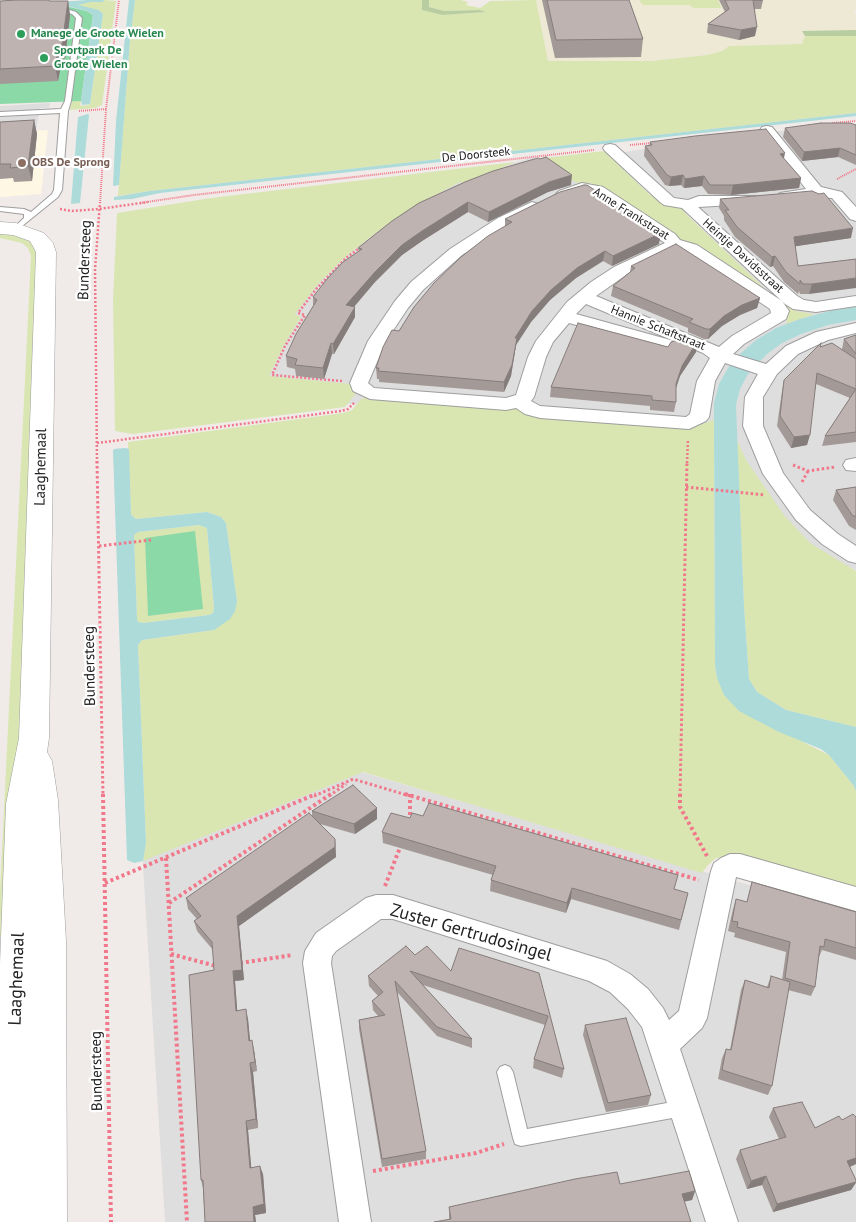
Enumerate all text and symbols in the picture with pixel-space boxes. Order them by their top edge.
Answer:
place label: Manege de Groote Wielen [31,27,164,41]
marker: Manege de Groote Wielen [15,28,27,40]
place label: Sportpark De Groote Wielen [54,44,127,72]
marker: Sportpark De Groote Wielen [38,52,50,64]
street label: De Doorsteek [441,144,511,166]
place label: OBS De Sprong [32,156,110,170]
marker: OBS De Sprong [16,157,28,169]
street label: Anne Frankstraat [590,185,672,243]
street label: Heintje Davidsstraat [700,216,786,296]
street label: Bundersteeg [75,220,95,300]
street label: Hannie Schaftstraat [609,302,707,354]
street label: Laaghemaal [31,428,51,506]
street label: Bundersteeg [80,626,100,706]
street label: Zuster Gertrudosingel [388,900,554,966]
street label: Laaghemaal [5,932,29,1026]
street label: Bundersteeg [87,1031,107,1111]

